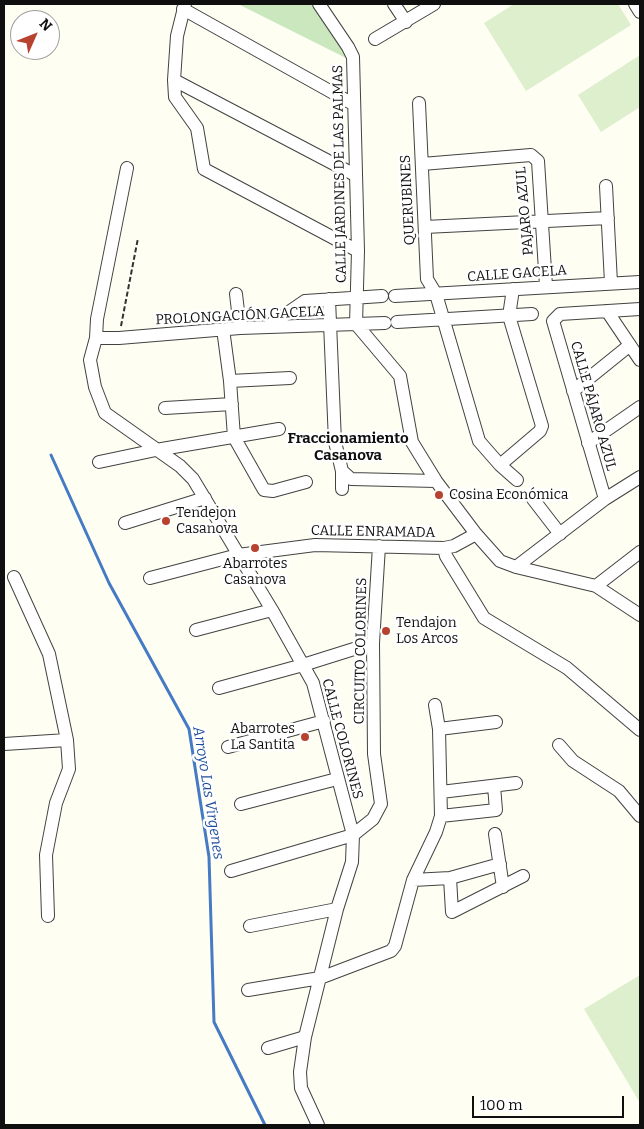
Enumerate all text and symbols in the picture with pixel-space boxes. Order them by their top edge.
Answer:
north arrow [10,10,60,60]
text: N [36,15,55,35]
street label: CALLE JARDINES DE LAS PALMAS [330,65,350,283]
street label: QUERUBINES [397,154,419,246]
street label: PAJARO AZUL [513,166,537,256]
street label: CALLE GACELA [467,262,567,286]
street label: PROLONGACIÓN GACELA [155,303,325,329]
street label: CALLE PÁJARO AZUL [566,339,620,473]
district label: Fraccionamiento Casanova [287,430,409,465]
place label: Cosina Económica [449,487,568,503]
marker: Cosina Económica [433,489,445,501]
place label: Tendejon Casanova [176,505,238,538]
marker: Tendejon Casanova [160,515,172,527]
street label: CALLE ENRAMADA [311,523,435,541]
marker: Abarrotes Casanova [249,542,261,554]
place label: Abarrotes Casanova [223,556,287,588]
street label: CIRCUITO COLORINES [351,577,371,725]
place label: Tendajon Los Arcos [396,615,458,648]
marker: Tendajon Los Arcos [380,625,392,637]
street label: CALLE COLORINES [318,677,366,801]
place label: Abarrotes La Santita [230,721,295,754]
water label: Arroyo Las Virgenes [189,725,227,861]
marker: Abarrotes La Santita [299,731,311,743]
scale bar [474,1086,626,1118]
text: 100 m [480,1096,523,1114]

